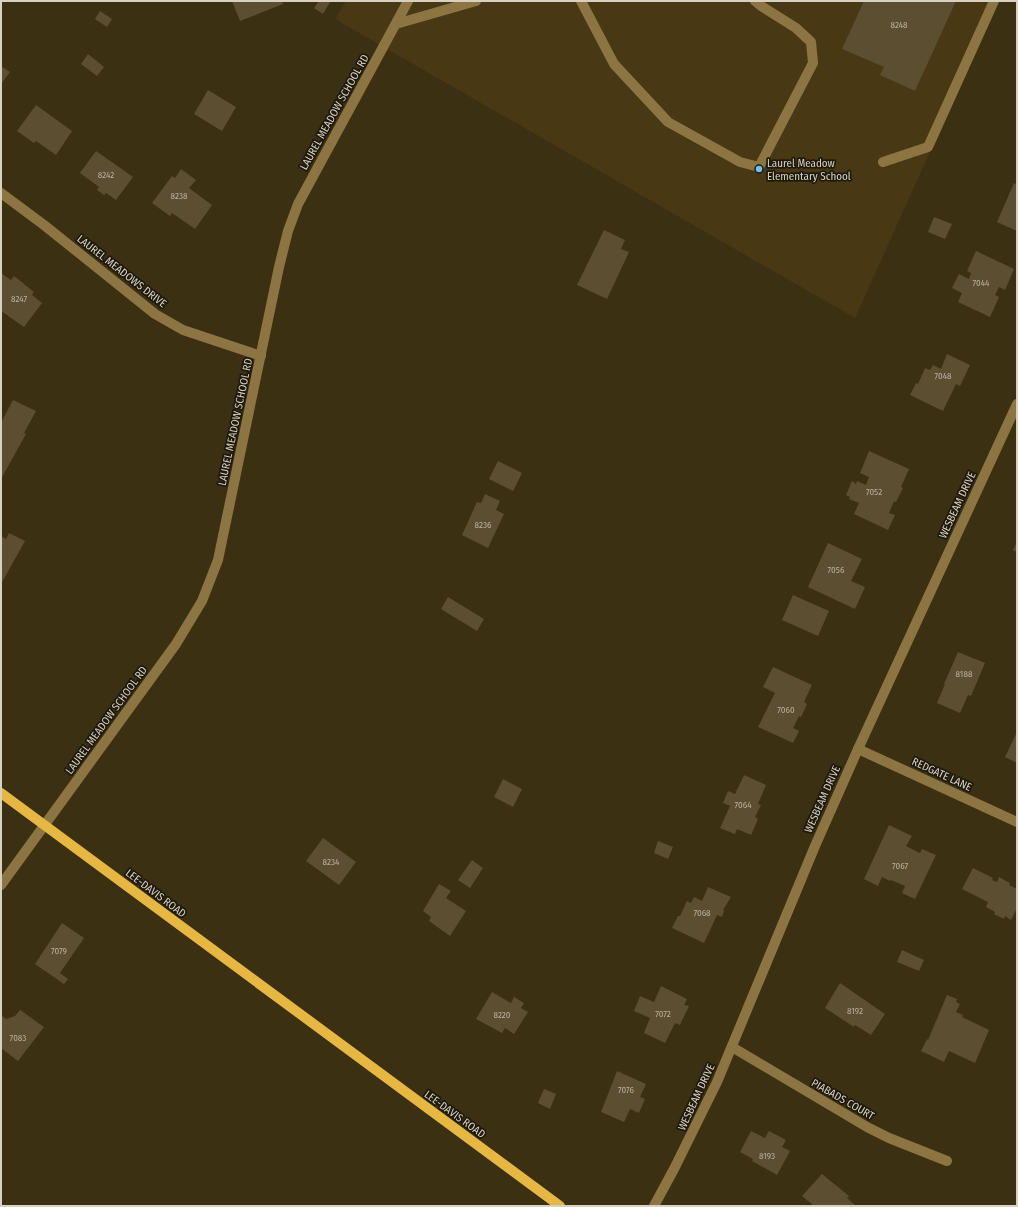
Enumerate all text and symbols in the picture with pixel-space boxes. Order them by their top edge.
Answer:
house number: 8248 [890,20,908,30]
street label: LAUREL MEADOW SCHOOL RD [297,52,372,172]
place label: Laurel Meadow Elementary School [767,157,851,183]
marker: Laurel Meadow Elementary School [754,164,764,174]
house number: 8242 [98,170,114,180]
house number: 8238 [171,191,188,201]
street label: LAUREL MEADOWS DRIVE [74,232,169,310]
house number: 7044 [973,278,990,288]
house number: 8247 [11,294,27,304]
street label: LAUREL MEADOW SCHOOL RD [216,357,255,487]
house number: 7048 [934,371,952,381]
street label: WESBEAM DRIVE [936,470,979,541]
house number: 7052 [866,487,882,497]
house number: 8236 [475,520,492,530]
house number: 7056 [828,565,845,575]
street label: LAUREL MEADOW SCHOOL RD [63,664,150,777]
house number: 8188 [956,669,973,679]
house number: 7060 [777,705,795,715]
street label: REDGATE LANE [910,755,974,794]
street label: WESBEAM DRIVE [802,764,843,835]
house number: 7064 [734,800,752,810]
house number: 8234 [323,857,340,867]
house number: 7067 [892,861,908,871]
street label: LEE-DAVIS ROAD [123,866,188,920]
house number: 7068 [693,908,711,918]
house number: 7079 [51,946,67,956]
house number: 8192 [847,1006,863,1016]
house number: 7072 [655,1009,671,1019]
house number: 8220 [493,1010,511,1020]
house number: 7083 [10,1033,26,1043]
street label: WESBEAM DRIVE [675,1062,718,1133]
street label: PIABADS COURT [809,1076,877,1123]
house number: 7076 [618,1085,635,1095]
street label: LEE-DAVIS ROAD [422,1088,488,1141]
house number: 8193 [759,1151,775,1161]

